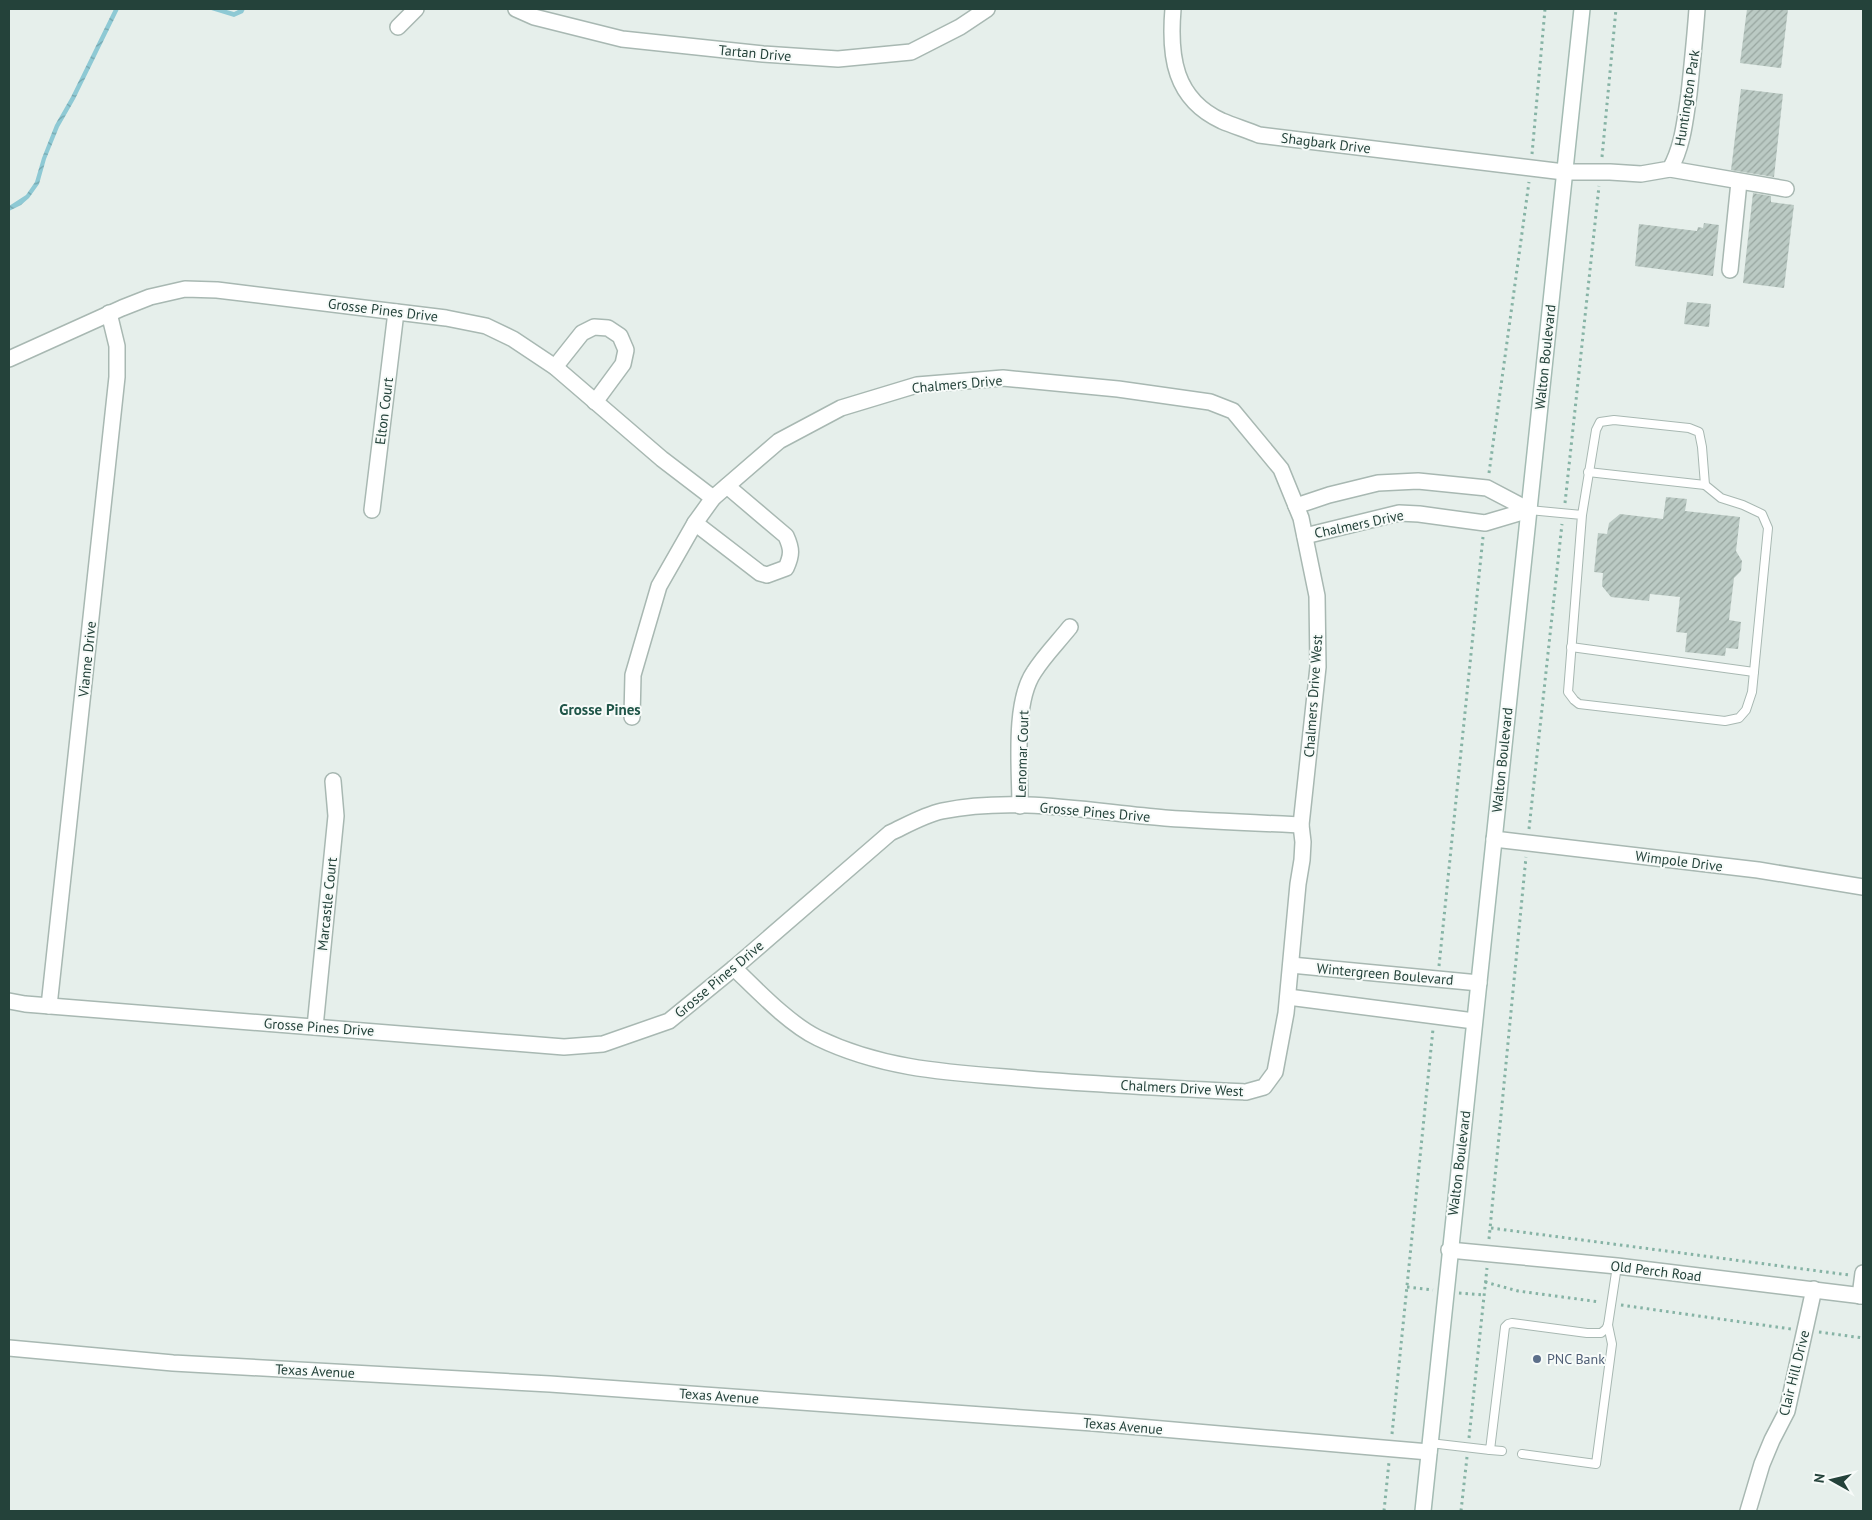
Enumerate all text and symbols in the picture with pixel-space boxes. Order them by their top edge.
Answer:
street label: Tartan Drive [718,41,792,65]
street label: Huntington Park [1670,48,1704,148]
street label: Shagbark Drive [1280,129,1372,157]
street label: Grosse Pines Drive [327,294,439,326]
street label: Walton Boulevard [1531,304,1559,410]
street label: Chalmers Drive [911,371,1003,397]
street label: Elton Court [371,376,397,446]
street label: Chalmers Drive [1313,506,1405,542]
street label: Vianne Drive [74,620,100,699]
street label: Chalmers Drive West [1300,634,1326,758]
district label: Grosse Pines [559,700,641,719]
street label: Walton Boulevard [1488,707,1516,813]
street label: Lenomar Court [1011,709,1033,798]
street label: Grosse Pines Drive [1039,798,1151,826]
street label: Wimpole Drive [1634,847,1724,875]
street label: Marcastle Court [313,856,341,952]
street label: Grosse Pines Drive [671,936,767,1022]
street label: Wintergreen Boulevard [1316,959,1454,989]
street label: Grosse Pines Drive [263,1014,375,1040]
street label: Chalmers Drive West [1120,1076,1244,1100]
street label: Walton Boulevard [1444,1109,1474,1217]
street label: Old Perch Road [1610,1256,1702,1286]
street label: Clair Hill Drive [1775,1328,1813,1418]
place label: PNC Bank [1547,1350,1605,1368]
marker: PNC Bank [1531,1353,1543,1365]
street label: Texas Avenue [275,1360,355,1382]
street label: Texas Avenue [679,1384,759,1408]
street label: Texas Avenue [1082,1414,1164,1438]
north arrow [1807,1455,1857,1505]
text: N [1810,1472,1829,1484]

